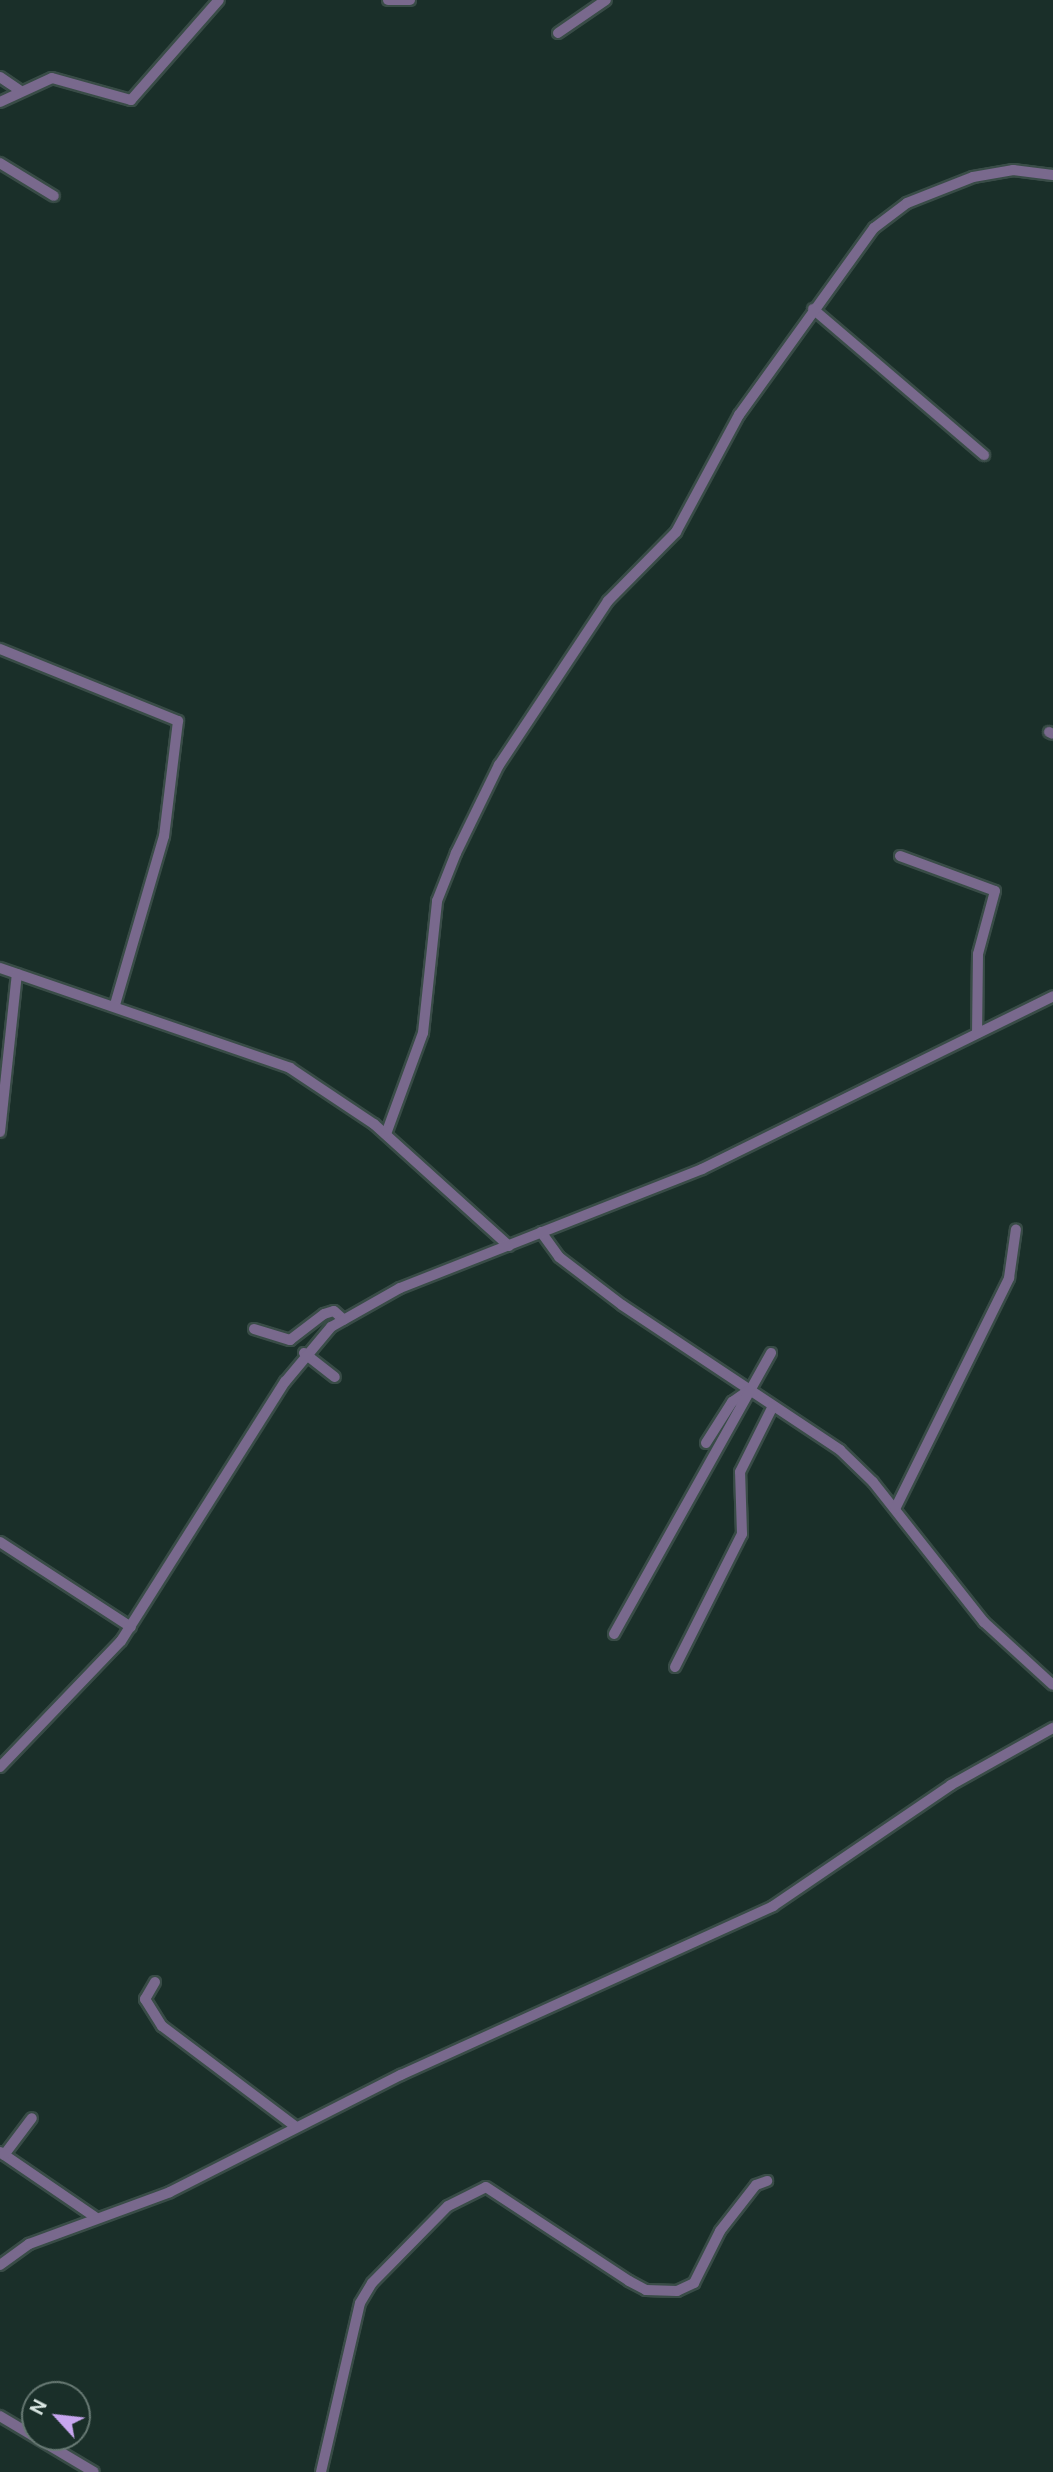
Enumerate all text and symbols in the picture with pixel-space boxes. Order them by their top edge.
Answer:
north arrow [21,2381,91,2451]
text: N [24,2395,53,2419]

